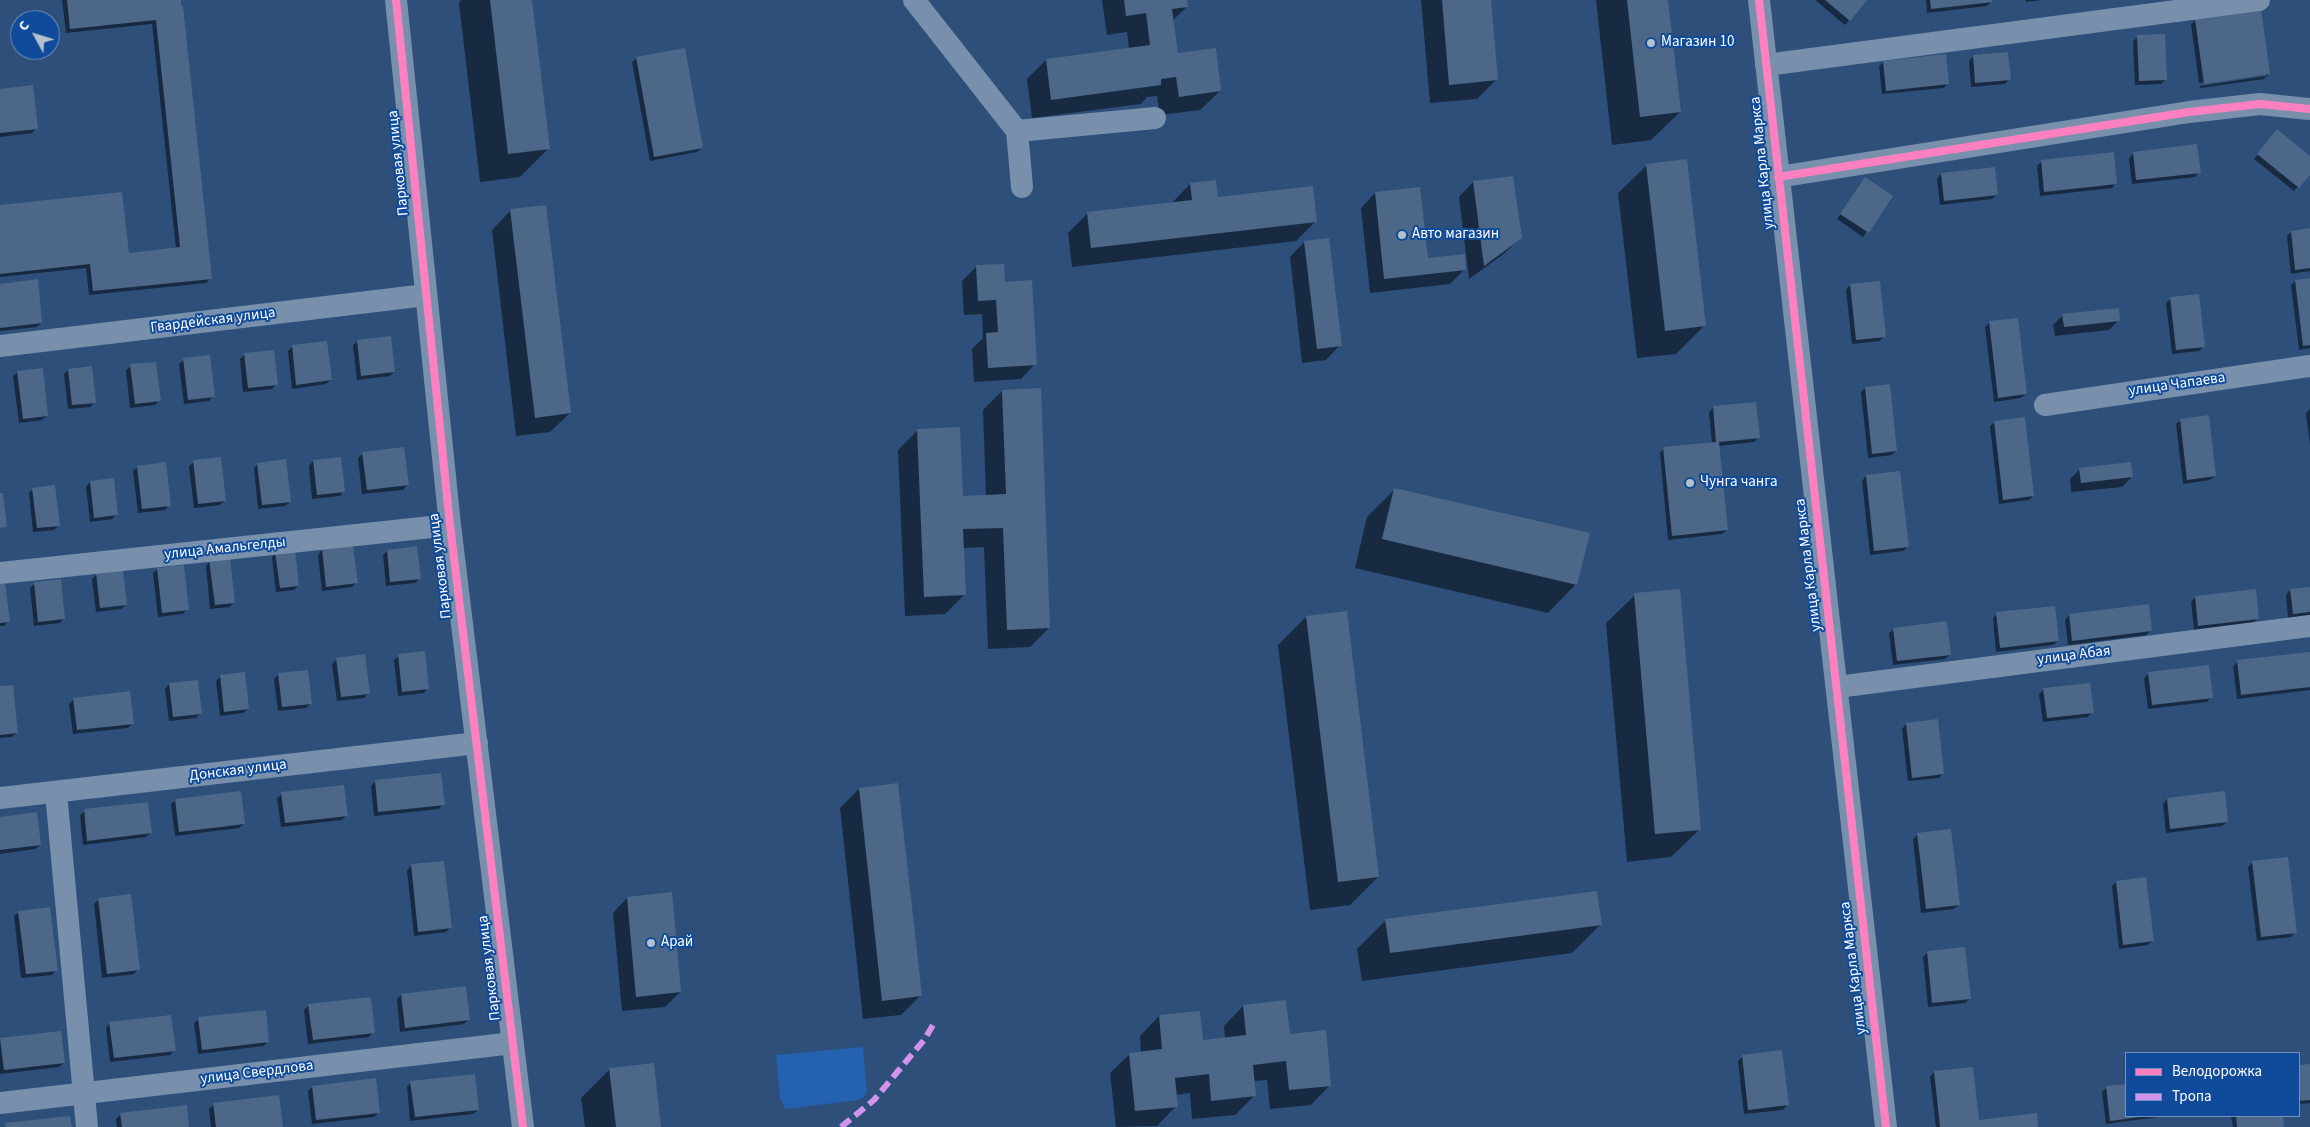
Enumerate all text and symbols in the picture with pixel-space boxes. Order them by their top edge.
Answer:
north arrow [10,10,60,60]
text: С [14,17,34,36]
place label: Магазин 10 [1661,34,1734,52]
marker: Магазин 10 [1645,37,1657,49]
street label: улица Карла Маркса [1747,96,1779,230]
street label: Парковая улица [385,109,413,217]
place label: Авто магазин [1412,226,1499,244]
marker: Авто магазин [1396,229,1408,241]
street label: Гвардейская улица [150,304,276,338]
street label: улица Чапаева [2128,369,2226,401]
place label: Чунга чанга [1700,474,1778,492]
marker: Чунга чанга [1684,477,1696,489]
street label: улица Карла Маркса [1792,498,1826,632]
street label: Парковая улица [426,512,456,620]
street label: улица Амальгелды [163,534,287,564]
street label: улица Абая [2036,643,2112,669]
street label: Донская улица [188,756,288,786]
street label: улица Карла Маркса [1837,901,1871,1035]
street label: Парковая улица [475,914,505,1022]
place label: Арай [661,934,693,952]
marker: Арай [645,937,657,949]
legend [2125,1052,2300,1117]
street label: улица Свердлова [199,1057,315,1089]
text: Велодорожка [2172,1061,2262,1082]
text: Тропа [2172,1086,2212,1107]

